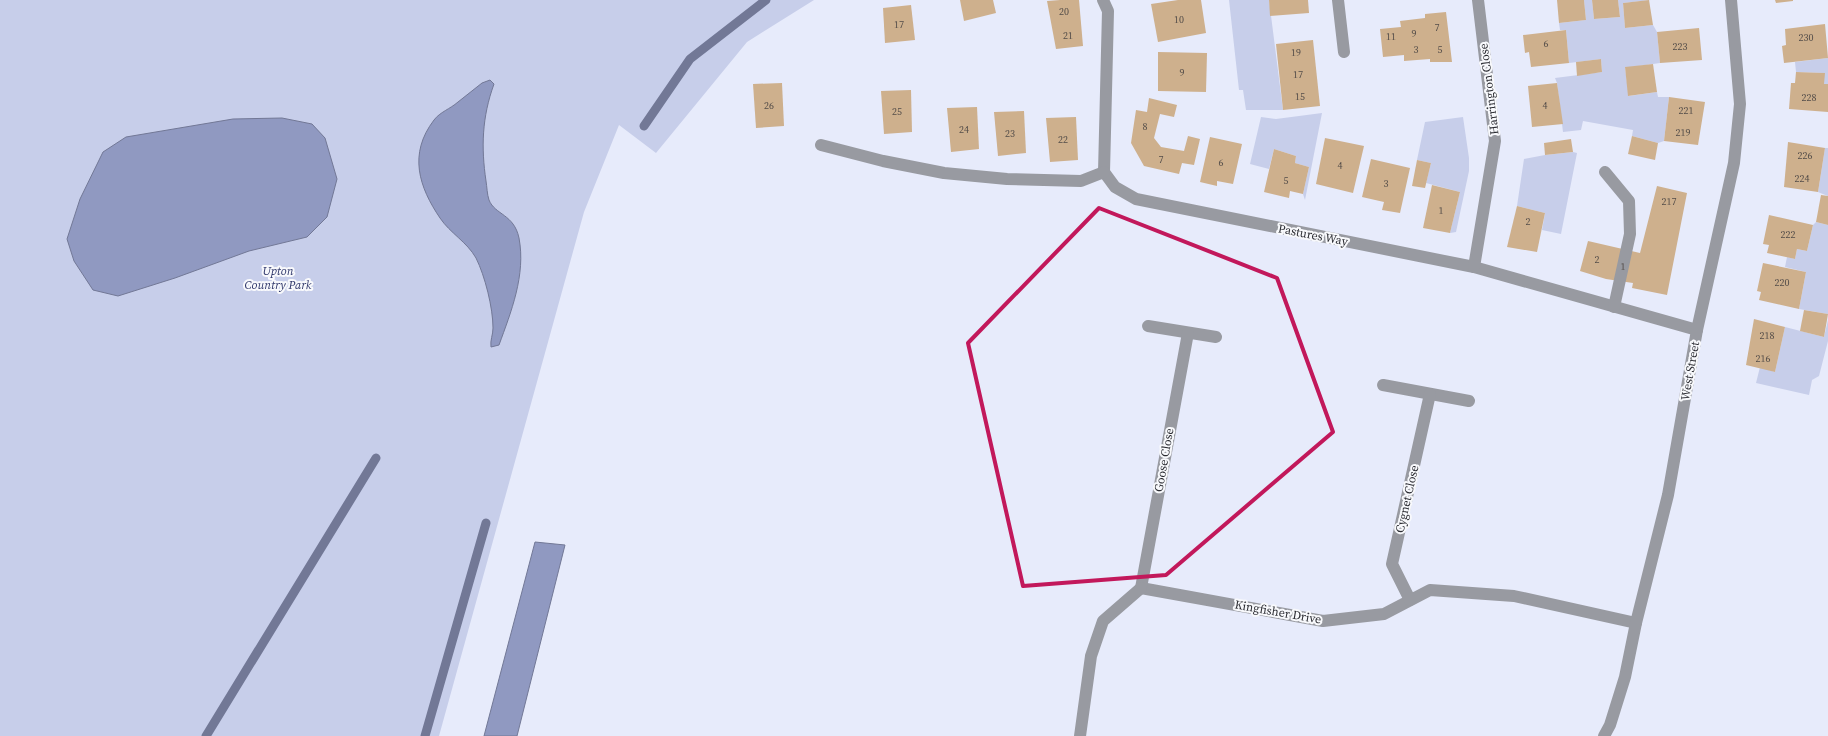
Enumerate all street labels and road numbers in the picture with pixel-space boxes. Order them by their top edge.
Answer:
street label: Harrington Close [1475,42,1503,136]
street label: Pastures Way [1277,220,1350,250]
street label: West Street [1677,340,1703,402]
street label: Goose Close [1151,427,1177,493]
street label: Cygnet Close [1391,464,1423,534]
street label: Kingfisher Drive [1233,597,1323,627]

